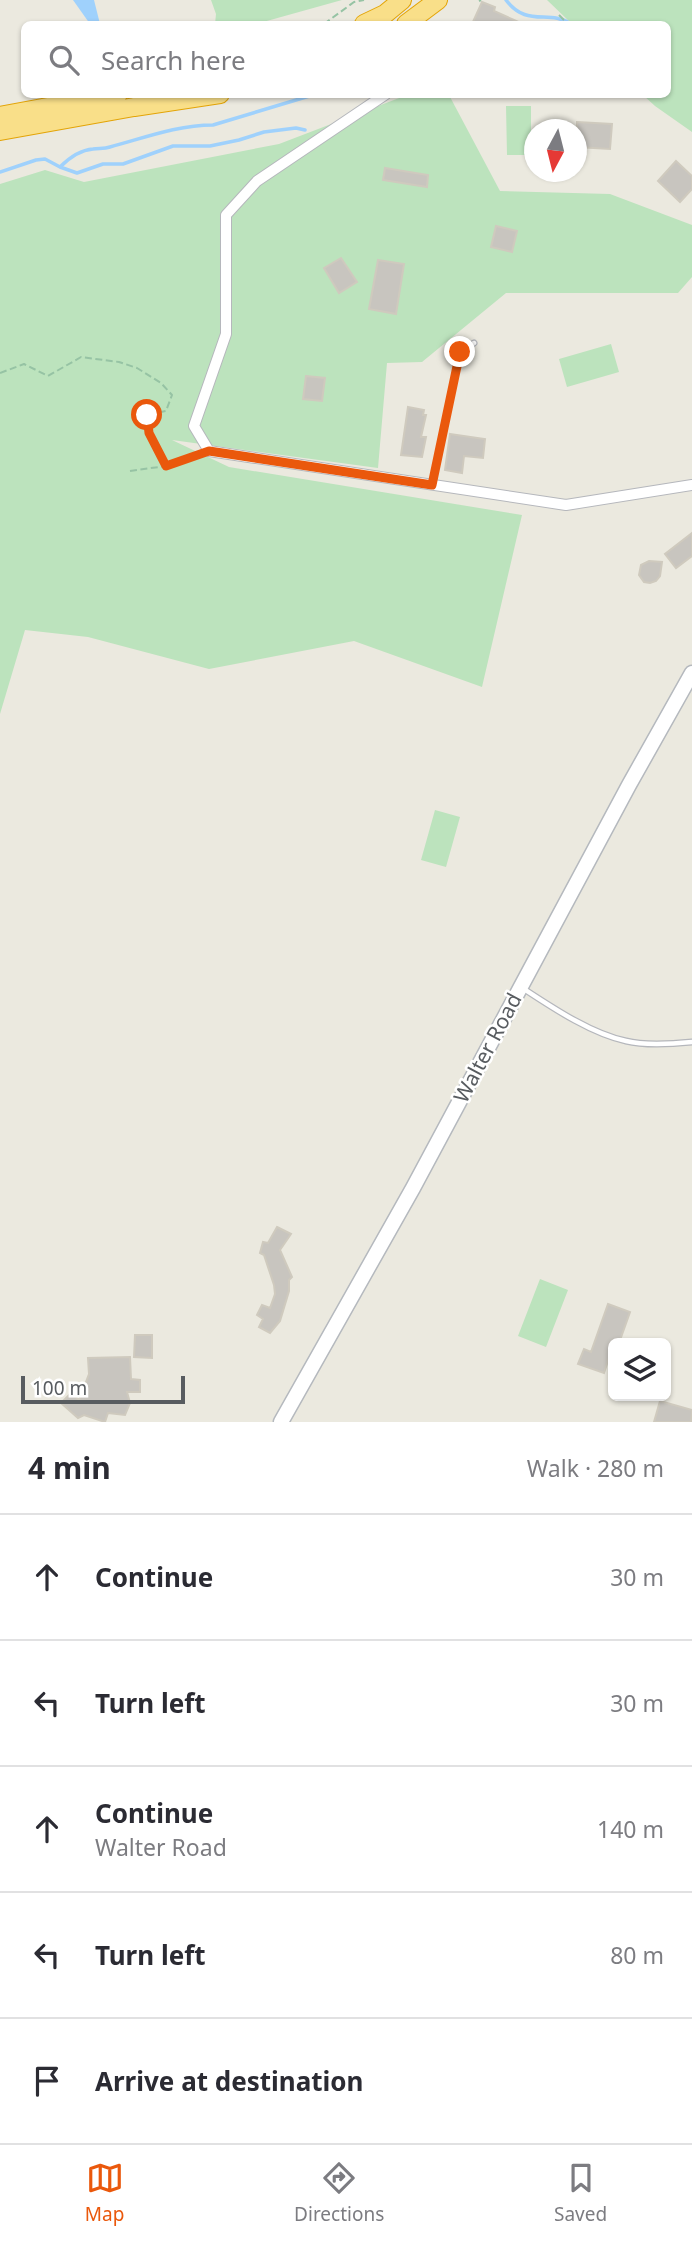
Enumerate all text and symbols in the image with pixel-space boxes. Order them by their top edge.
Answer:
search box [21,21,671,98]
icon: search [45,41,83,79]
text: Search here [101,42,246,78]
north arrow [524,119,587,182]
route end [444,336,475,367]
route start [131,399,162,430]
street label: Walter Road [447,988,528,1107]
map controls [608,1338,671,1401]
button: layers [608,1338,671,1401]
scale bar [21,1373,186,1405]
text: 100 m [32,1375,87,1401]
text: 4 min [28,1447,111,1488]
text: Walk · 280 m [527,1452,664,1484]
icon: ahead [28,1558,66,1596]
text: Continue [95,1559,213,1595]
text: 30 m [610,1561,664,1593]
icon: left [28,1684,66,1722]
text: Turn left [95,1685,206,1721]
text: 30 m [610,1687,664,1719]
text: Continue [95,1795,213,1831]
icon: ahead [28,1810,66,1848]
text: 140 m [597,1813,664,1845]
text: Walter Road [95,1831,227,1863]
icon: left [28,1936,66,1974]
text: Turn left [95,1937,206,1973]
text: 80 m [610,1939,664,1971]
icon: arrive [28,2062,66,2100]
text: Arrive at destination [95,2063,364,2099]
tab: Map [85,2159,124,2227]
tab: Directions [294,2159,384,2227]
tab: Saved [554,2159,607,2227]

